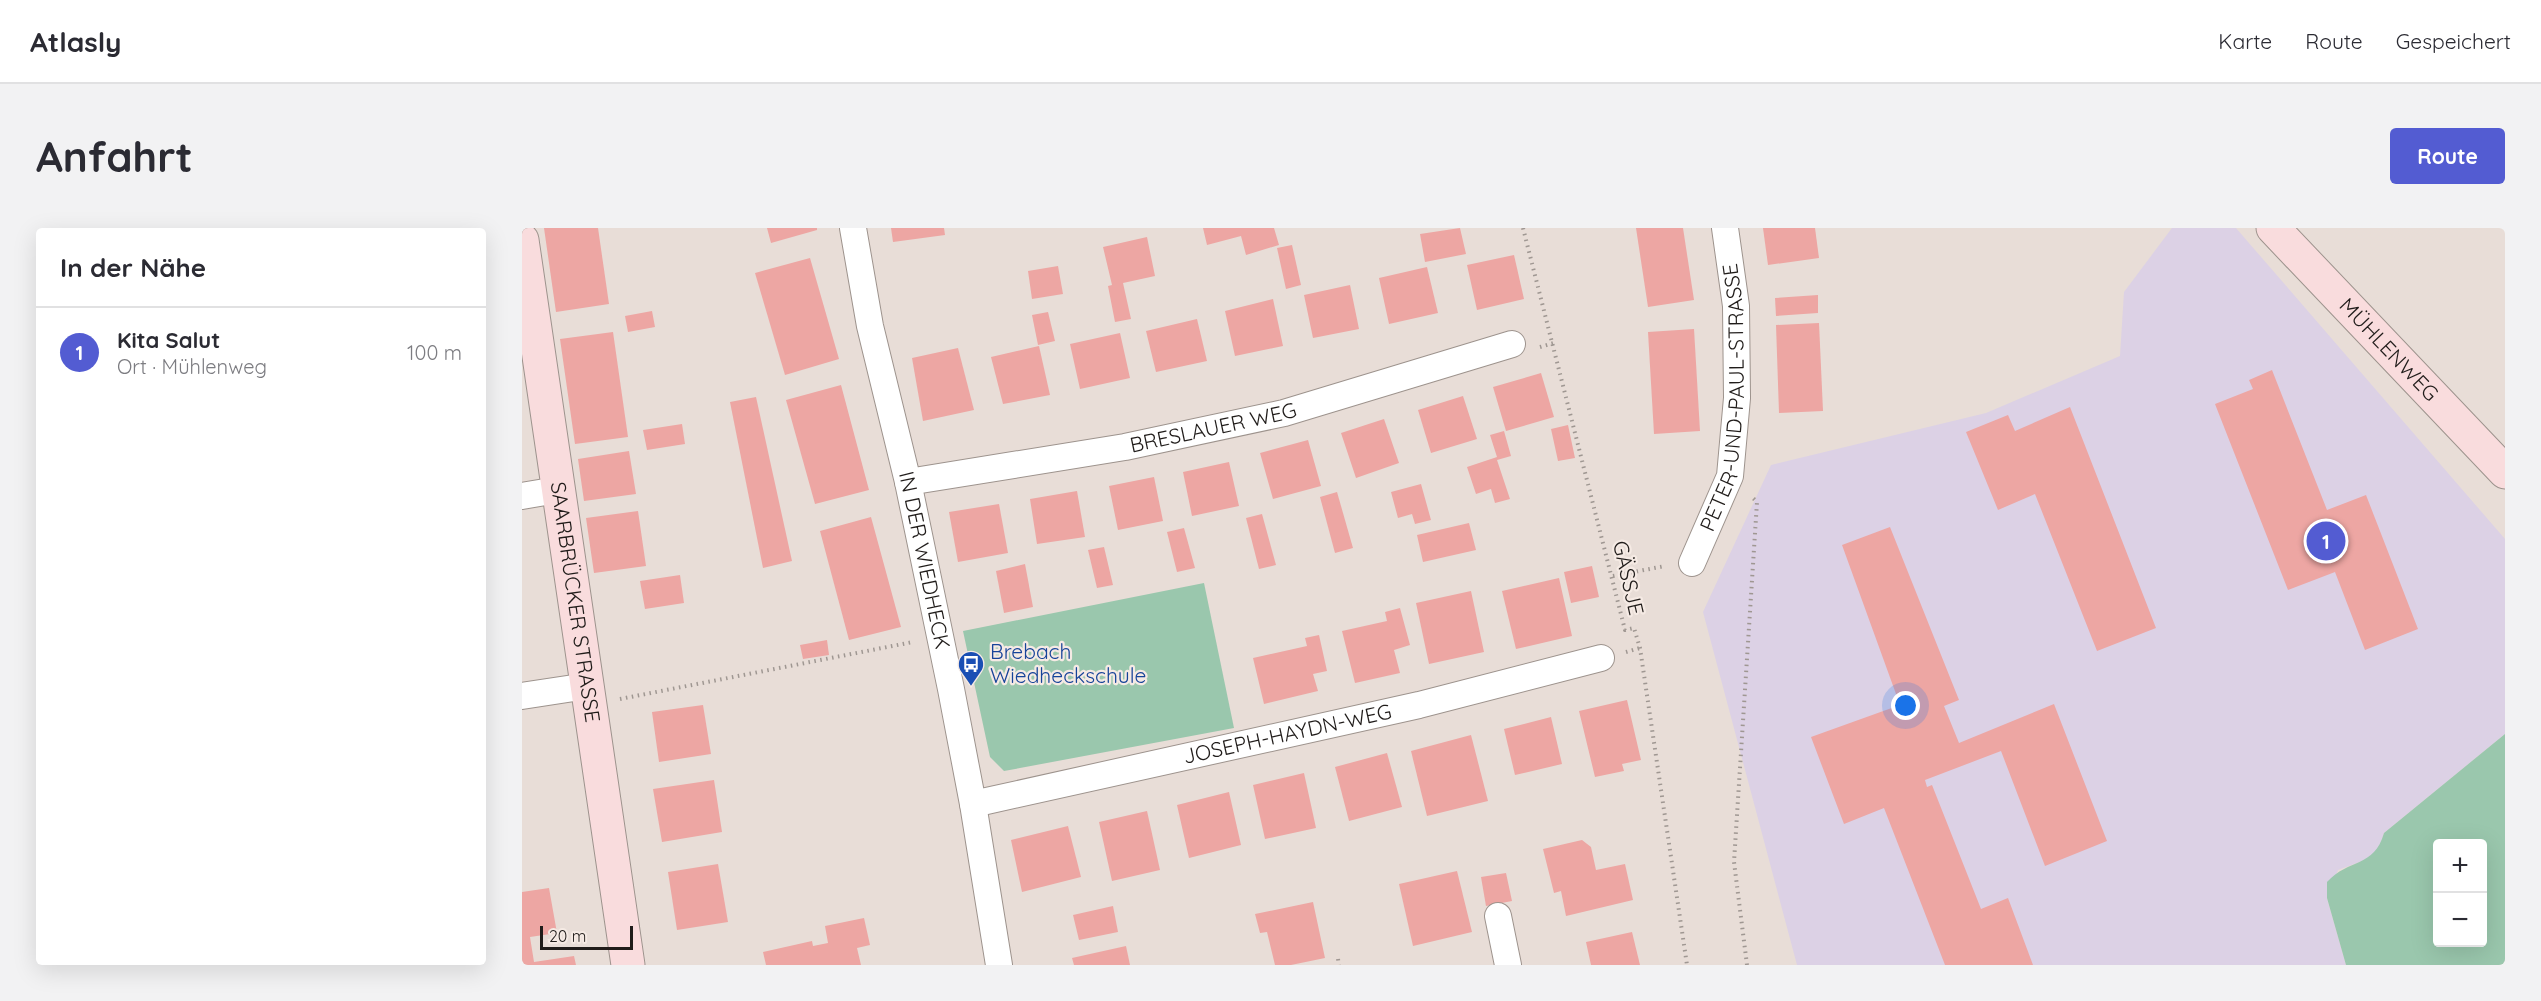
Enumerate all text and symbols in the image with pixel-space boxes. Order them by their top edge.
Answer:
text: Atlasly [30,24,121,59]
text: Karte [2218,28,2272,54]
text: Route [2305,28,2363,54]
text: Gespeichert [2396,28,2511,54]
button: Route [2390,128,2505,184]
text: Anfahrt [36,130,193,183]
text: In der Nähe [60,251,206,284]
street label: PETER-UND-PAUL-STRASSE [1694,262,1749,535]
street label: MÜHLENWEG [2334,292,2445,406]
text: Kita Salut [117,326,220,354]
text: 1 [76,340,83,365]
text: 100 m [407,340,462,365]
text: Ort · Mühlenweg [117,354,267,379]
street label: BRESLAUER WEG [1127,396,1299,458]
street label: IN DER WIEDHECK [894,469,956,651]
street label: SAARBRÜCKER STRASSE [545,480,606,724]
pin: 1 [2306,518,2346,564]
street label: GÄSSJE [1608,538,1650,618]
place label: Brebach Wiedheckschule [990,638,1146,688]
bus stop icon: Brebach Wiedheckschule [956,649,986,687]
your location [1891,691,1920,720]
street label: JOSEPH-HAYDN-WEG [1180,698,1394,769]
map controls [2433,839,2487,947]
button: + [2433,839,2487,893]
button: − [2433,893,2487,947]
scale bar [540,923,633,950]
text: 20 m [549,926,586,946]

